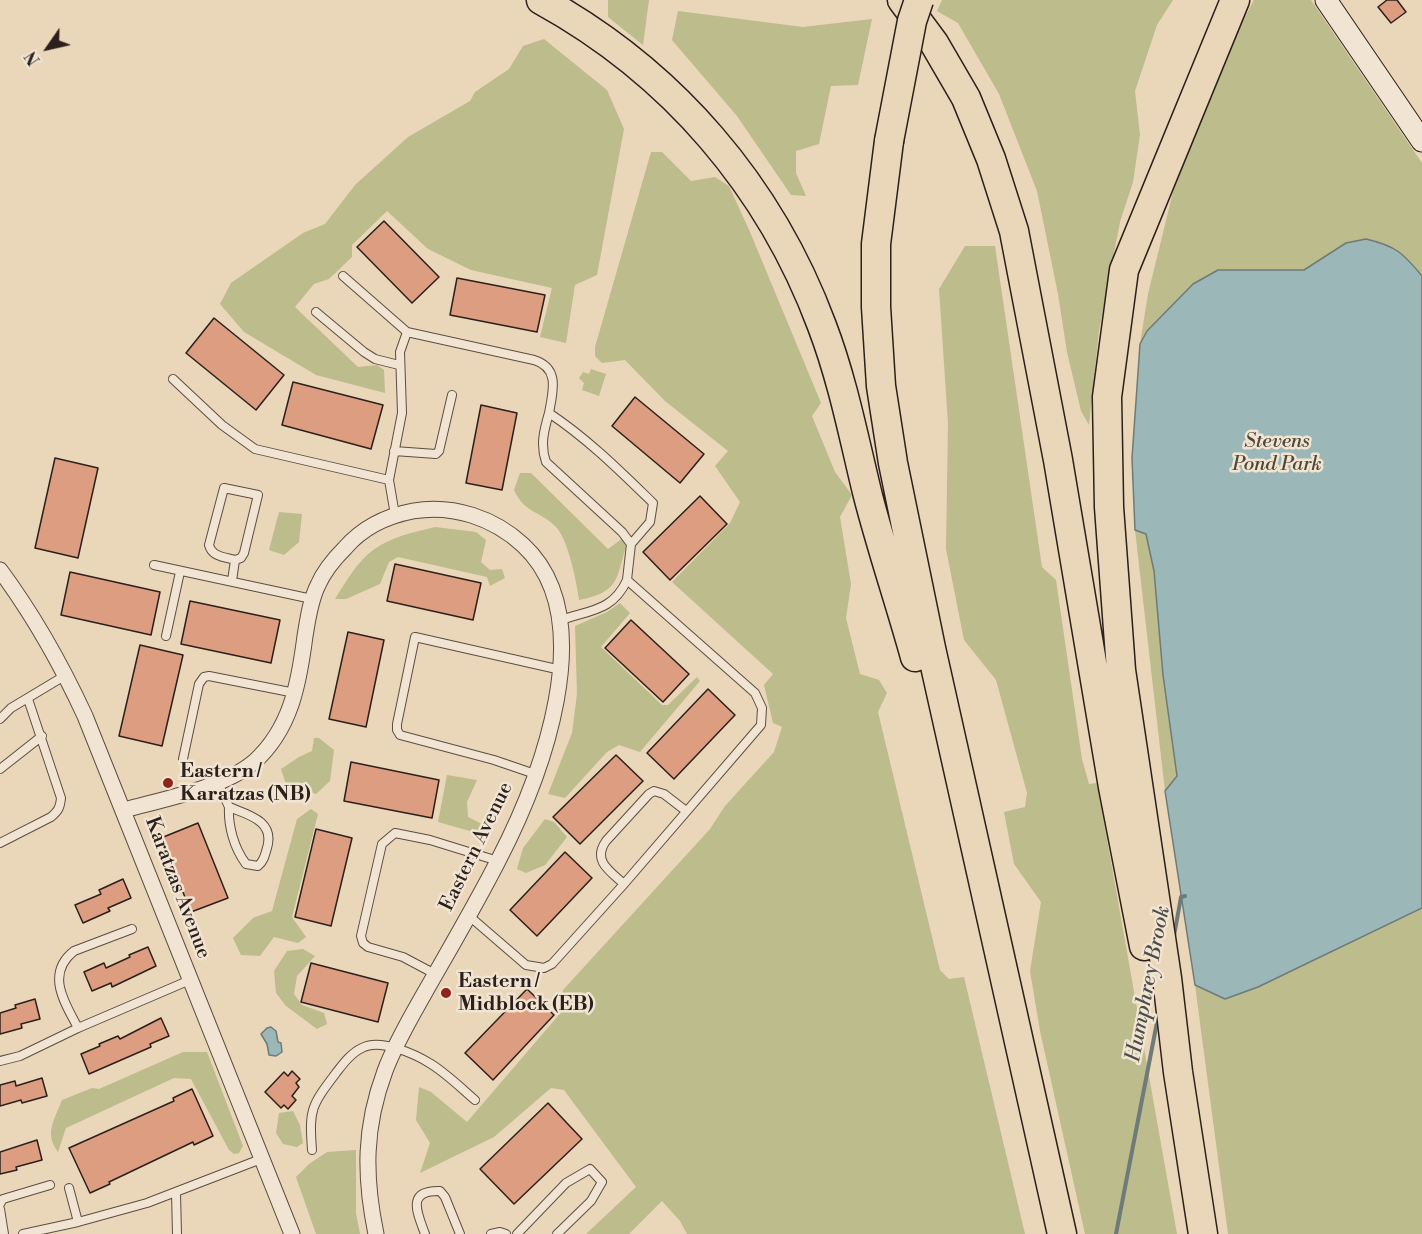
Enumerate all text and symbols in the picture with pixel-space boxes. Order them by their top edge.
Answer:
north arrow [18,18,78,78]
text: N [21,47,45,69]
park label: Stevens Pond Park [1232,430,1322,477]
place label: Eastern / Karatzas (NB) [180,760,311,807]
marker: Eastern / Karatzas (NB) [161,776,175,790]
street label: Eastern Avenue [435,778,519,916]
street label: Karatzas Avenue [139,814,215,962]
water label: Humphrey Brook [1121,904,1177,1064]
place label: Eastern / Midblock (EB) [458,970,594,1017]
marker: Eastern / Midblock (EB) [439,986,453,1000]

